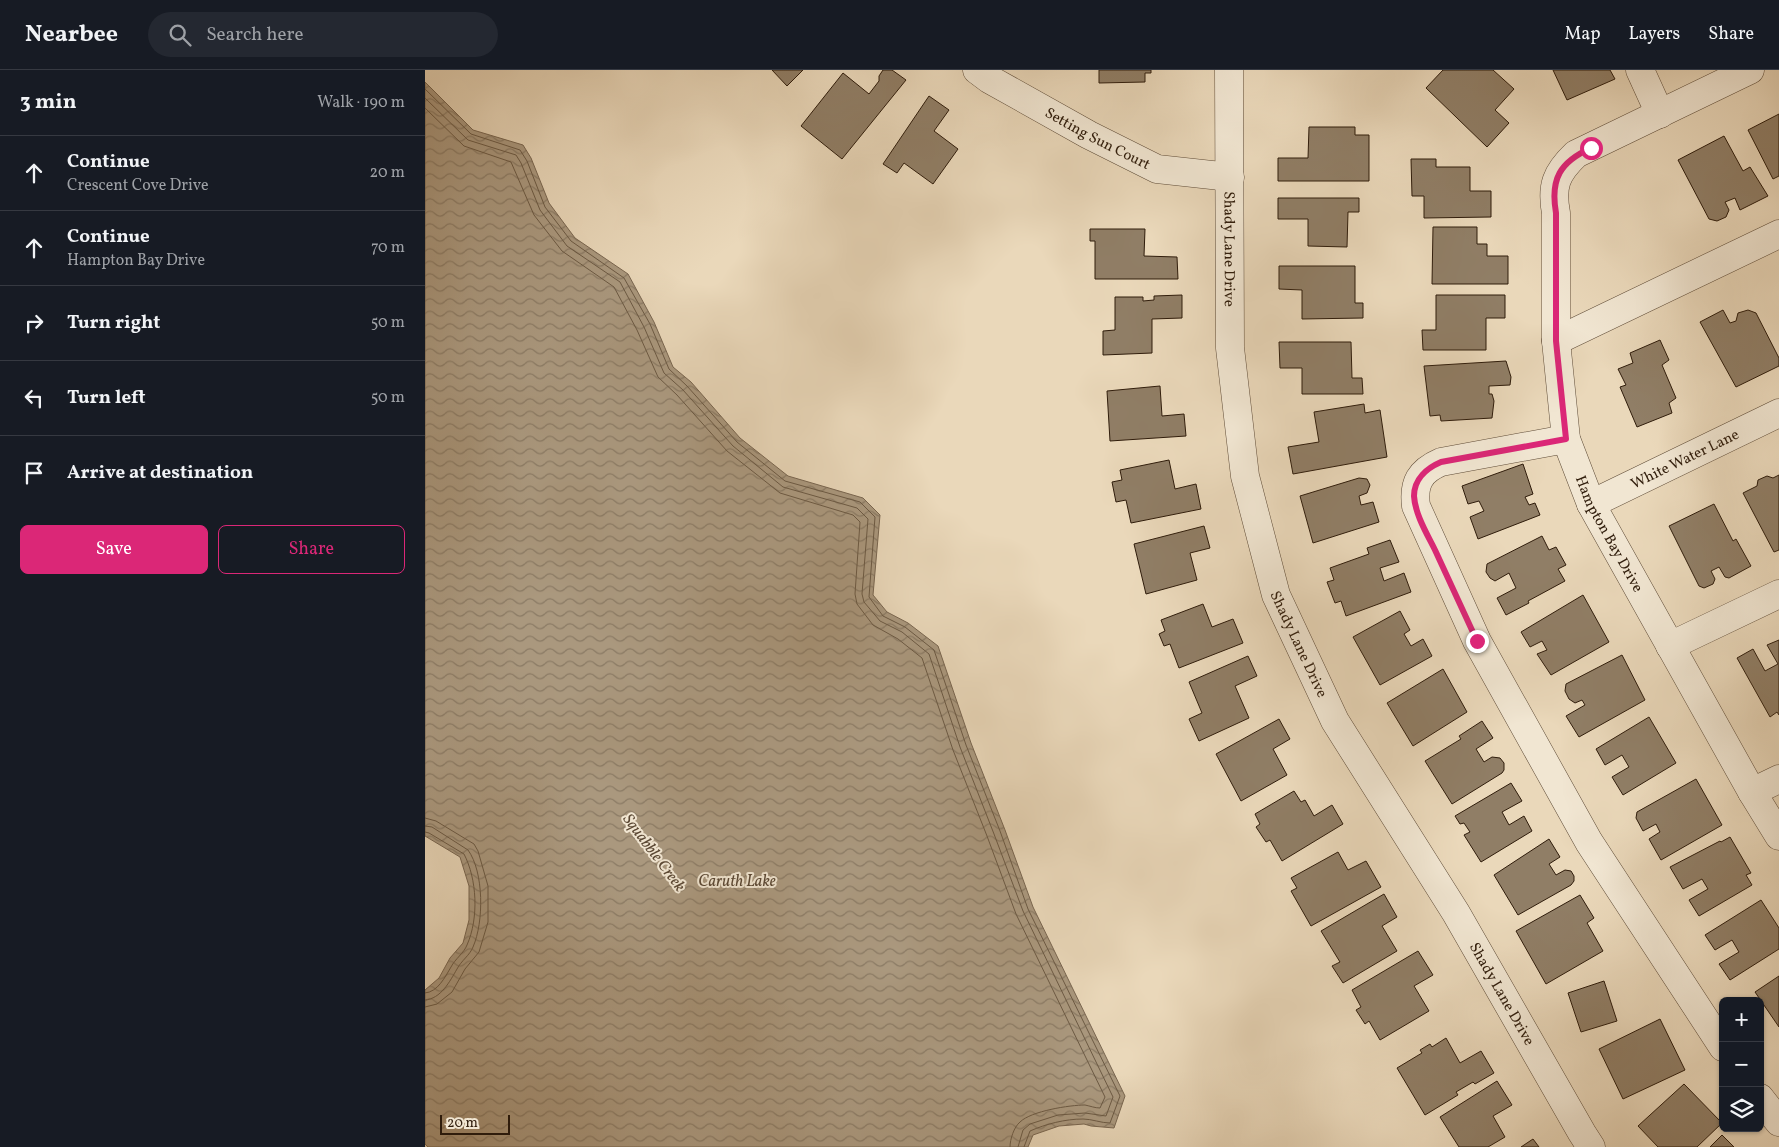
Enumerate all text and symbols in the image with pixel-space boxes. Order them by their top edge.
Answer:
search box [148,12,498,57]
text: Nearbee [25,18,118,52]
icon: search [166,21,194,49]
text: Search here [206,22,303,48]
text: Map [1564,22,1600,47]
text: Layers [1628,22,1680,47]
text: Share [1708,22,1754,47]
text: 3 min [20,88,76,117]
text: Walk · 190 m [317,92,405,114]
street label: Setting Sun Court [1040,103,1154,176]
route start [1580,137,1603,160]
text: Continue [67,149,150,175]
icon: ahead [20,159,48,187]
text: 20 m [370,162,405,184]
text: Crescent Cove Drive [67,175,209,197]
street label: Shady Lane Drive [1217,191,1239,307]
text: Continue [67,224,150,250]
icon: ahead [20,234,48,262]
text: 70 m [371,237,405,259]
text: Hampton Bay Drive [67,250,205,272]
icon: right [20,309,48,337]
text: Turn right [67,310,160,336]
text: 50 m [371,312,405,334]
icon: left [20,384,48,412]
text: Turn left [67,385,146,411]
text: 50 m [371,387,405,409]
street label: White Water Lane [1628,425,1743,495]
icon: arrive [20,459,48,487]
text: Arrive at destination [67,460,253,486]
street label: Hampton Bay Drive [1569,473,1647,597]
button: Save [20,525,208,574]
button: Share [218,525,405,574]
street label: Shady Lane Drive [1264,588,1332,701]
route end [1466,630,1489,653]
water label: Squabble Creek [617,810,690,897]
water label: Caruth Lake [698,871,776,893]
street label: Shady Lane Drive [1463,939,1539,1050]
map controls [1719,997,1764,1132]
button: + [1719,997,1764,1042]
button: − [1719,1042,1764,1087]
button: layers [1719,1087,1764,1132]
scale bar [440,1112,510,1135]
text: 20 m [447,1114,478,1133]

